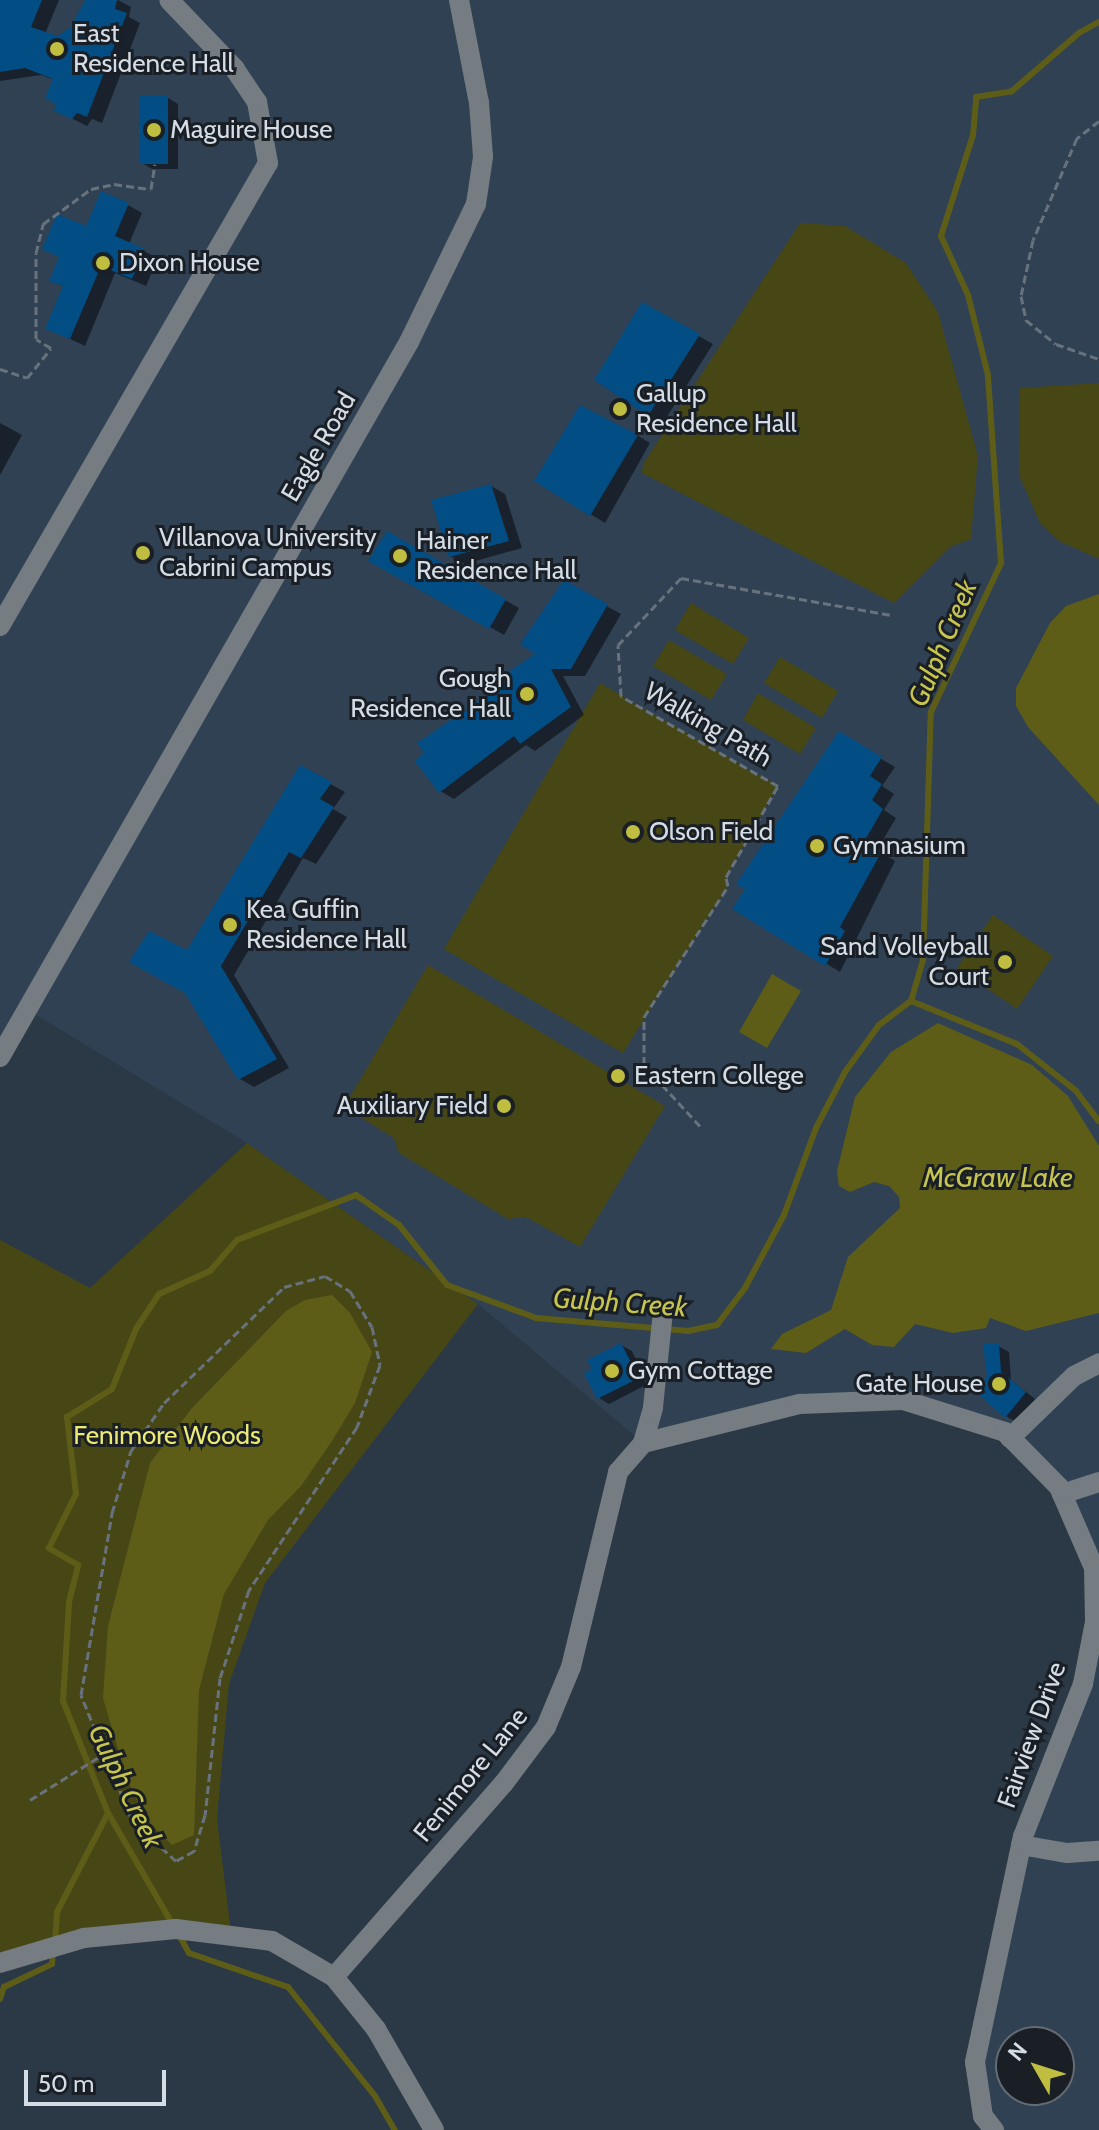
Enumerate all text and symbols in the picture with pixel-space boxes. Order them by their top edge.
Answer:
place label: East Residence Hall [73,18,234,80]
marker: East Residence Hall [48,40,66,58]
place label: Maguire House [170,114,333,146]
marker: Maguire House [145,121,163,139]
place label: Dixon House [119,247,260,279]
marker: Dixon House [94,254,112,272]
place label: Gallup Residence Hall [636,378,797,440]
street label: Eagle Road [275,387,363,507]
marker: Gallup Residence Hall [611,400,629,418]
place label: Villanova University Cabrini Campus [159,522,377,584]
place label: Hainer Residence Hall [416,525,577,586]
marker: Villanova University Cabrini Campus [134,544,152,562]
marker: Hainer Residence Hall [391,547,409,565]
water label: Gulph Creek [900,575,984,711]
place label: Gough Residence Hall [350,663,511,724]
street label: Walking Path [639,676,777,774]
marker: Gough Residence Hall [518,685,536,703]
place label: Olson Field [649,816,773,848]
marker: Olson Field [624,823,642,841]
place label: Gymnasium [833,830,966,862]
marker: Gymnasium [808,837,826,855]
place label: Kea Guffin Residence Hall [246,894,407,956]
marker: Kea Guffin Residence Hall [221,916,239,934]
place label: Sand Volleyball Court [820,931,989,992]
marker: Sand Volleyball Court [996,953,1014,971]
place label: Eastern College [634,1060,804,1092]
marker: Eastern College [609,1067,627,1085]
place label: Auxiliary Field [337,1090,488,1122]
marker: Auxiliary Field [495,1097,513,1115]
water label: McGraw Lake [923,1160,1073,1194]
water label: Gulph Creek [552,1281,688,1323]
place label: Gym Cottage [628,1355,773,1387]
marker: Gym Cottage [603,1362,621,1380]
place label: Gate House [855,1368,983,1400]
marker: Gate House [990,1375,1008,1393]
park label: Fenimore Woods [73,1420,261,1452]
street label: Fairview Drive [991,1658,1073,1812]
street label: Fenimore Lane [407,1702,535,1848]
water label: Gulph Creek [82,1718,170,1854]
north arrow [995,2026,1075,2106]
text: N [1002,2037,1033,2066]
scale bar [28,2054,170,2104]
text: 50 m [38,2069,94,2098]

